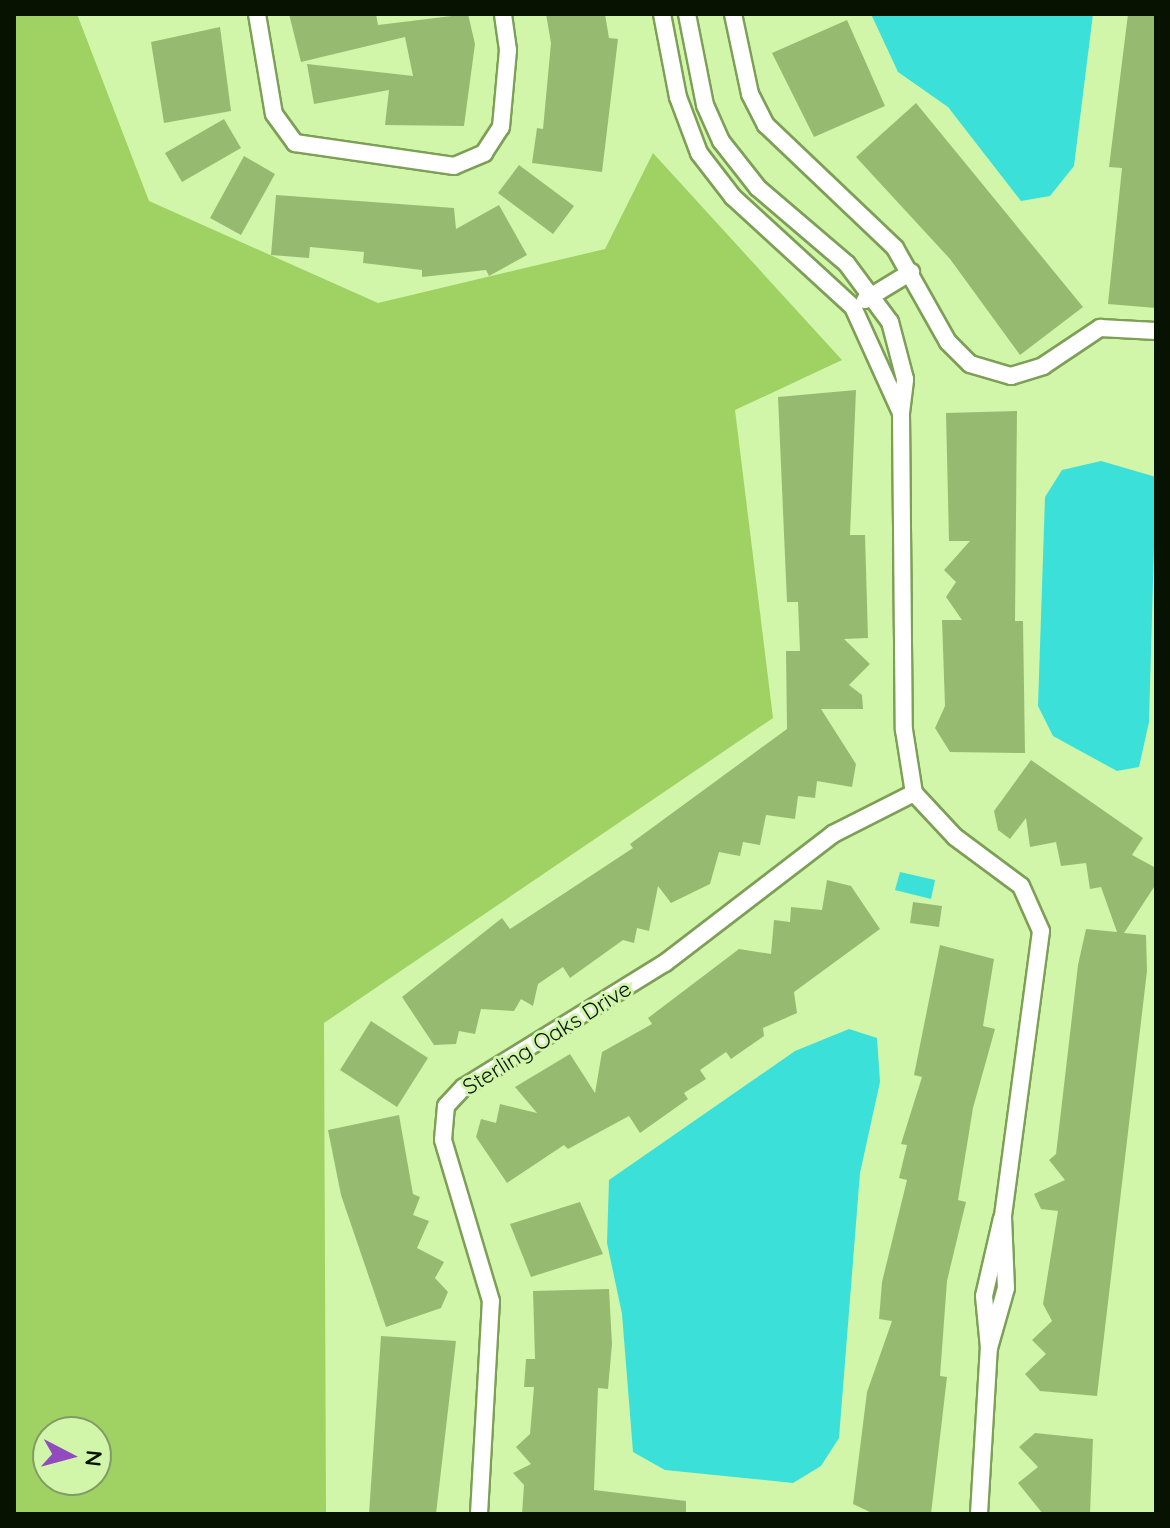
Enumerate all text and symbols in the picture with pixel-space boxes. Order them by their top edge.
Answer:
street label: Sterling Oaks Drive [458,975,636,1101]
north arrow [32,1416,112,1496]
text: N [79,1449,109,1468]

